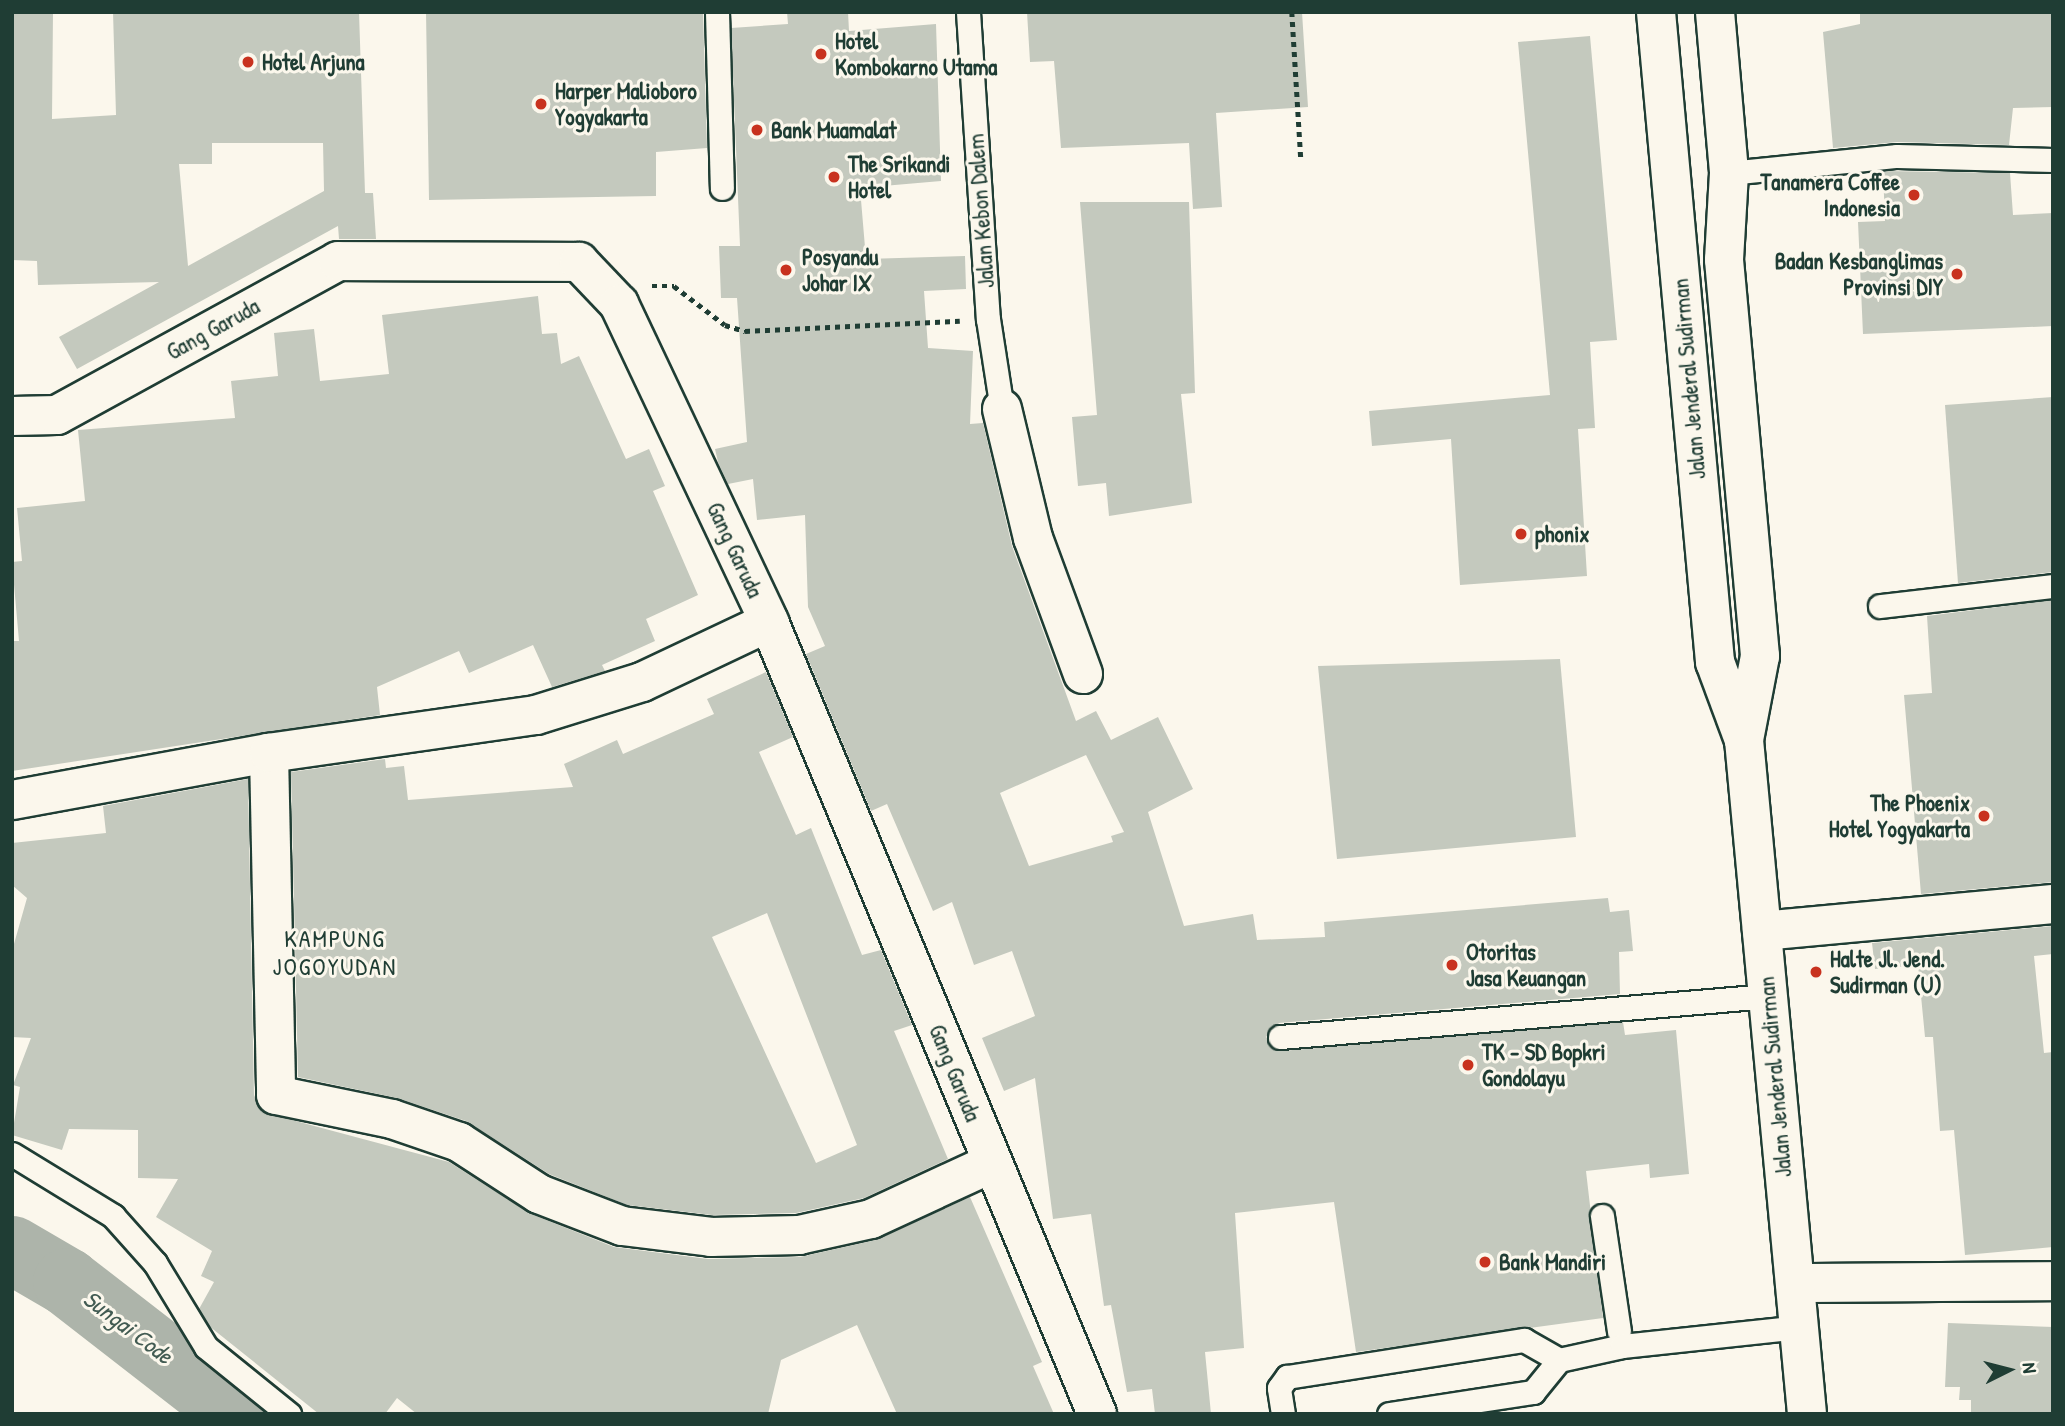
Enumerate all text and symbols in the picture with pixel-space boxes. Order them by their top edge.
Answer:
place label: Hotel Kombokarno Utama [835,27,997,81]
marker: Hotel Kombokarno Utama [813,46,829,62]
place label: Hotel Arjuna [262,48,365,76]
marker: Hotel Arjuna [240,54,256,70]
place label: Harper Malioboro Yogyakarta [555,77,697,131]
marker: Harper Malioboro Yogyakarta [533,96,549,112]
place label: Bank Muamalat [771,116,897,144]
marker: Bank Muamalat [749,122,765,138]
street label: Jalan Kebon Dalem [962,133,1000,289]
place label: The Srikandi Hotel [848,150,951,204]
place label: Tanamera Coffee Indonesia [1761,168,1900,222]
marker: The Srikandi Hotel [826,169,842,185]
marker: Tanamera Coffee Indonesia [1906,187,1922,203]
place label: Posyandu Johar IX [802,243,878,297]
place label: Badan Kesbanglimas Provinsi DIY [1775,247,1943,301]
marker: Posyandu Johar IX [776,260,796,280]
marker: Badan Kesbanglimas Provinsi DIY [1949,266,1965,282]
street label: Jalan Jenderal Sudirman [1666,277,1712,481]
street label: Gang Garuda [162,292,264,366]
street label: Gang Garuda [701,498,769,602]
place label: phonix [1535,520,1590,548]
marker: phonix [1513,526,1529,542]
place label: The Phoenix Hotel Yogyakarta [1829,789,1970,843]
marker: The Phoenix Hotel Yogyakarta [1976,808,1992,824]
district label: KAMPUNG JOGOYUDAN [274,925,396,981]
place label: Otoritas Jasa Keuangan [1466,938,1586,992]
place label: Halte Jl. Jend. Sudirman (U) [1830,945,1945,999]
marker: Otoritas Jasa Keuangan [1444,957,1460,973]
marker: Halte Jl. Jend. Sudirman (U) [1808,964,1824,980]
street label: Jalan Jenderal Sudirman [1752,975,1798,1179]
street label: Gang Garuda [923,1021,987,1125]
place label: TK - SD Bopkri Gondolayu [1482,1038,1606,1092]
marker: TK - SD Bopkri Gondolayu [1460,1057,1476,1073]
place label: Bank Mandiri [1499,1248,1606,1276]
marker: Bank Mandiri [1477,1254,1493,1270]
water label: Sungai Code [78,1284,178,1370]
north arrow [1974,1335,2044,1405]
text: N [2016,1361,2043,1374]

